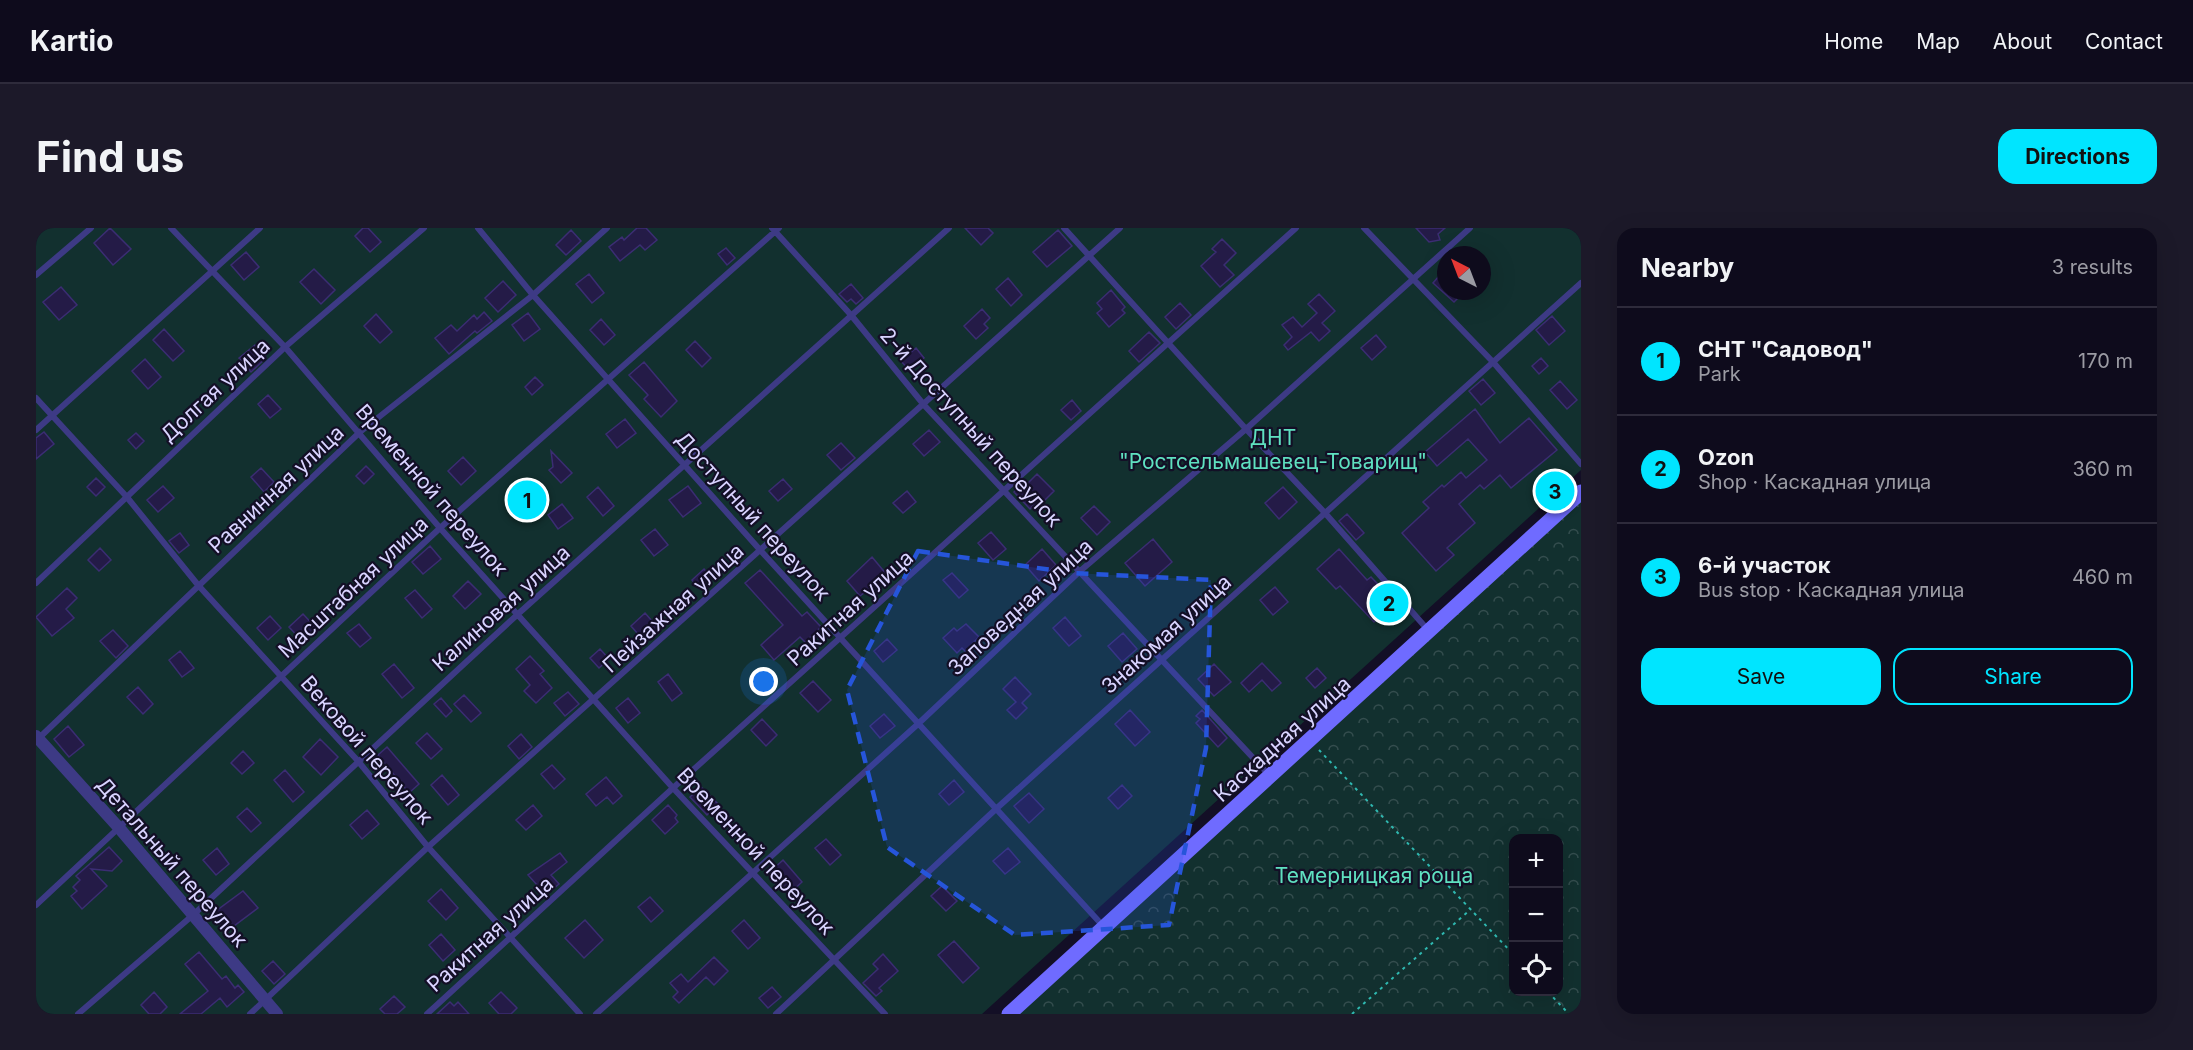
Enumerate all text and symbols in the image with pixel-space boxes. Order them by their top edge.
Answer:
text: Kartio [30,24,113,58]
text: Home [1824,29,1883,54]
text: Map [1916,29,1960,54]
text: About [1993,29,2052,54]
text: Contact [2085,29,2163,54]
button: Directions [1998,129,2157,184]
text: Find us [36,131,184,182]
north arrow [1437,246,1491,300]
text: Nearby [1641,252,1734,283]
text: 3 results [2052,255,2133,279]
street label: 2-й Доступный переулок [875,322,1067,532]
street label: Долгая улица [155,333,275,447]
text: СНТ "Садовод" [1698,336,1873,362]
text: 1 [1656,349,1665,373]
text: 170 m [2078,349,2133,373]
text: Park [1698,362,1741,386]
street label: Временной переулок [351,399,514,581]
street label: Равнинная улица [203,420,349,558]
park label: ДНТ "Ростсельмашевец-Товарищ" [1119,425,1427,474]
street label: Доступный переулок [671,426,836,606]
text: Ozon [1698,444,1754,470]
text: 2 [1654,457,1667,481]
text: 360 m [2072,457,2133,481]
pin: 3 [1536,468,1574,514]
text: Shop · Каскадная улица [1698,470,1931,494]
pin: 1 [508,478,546,522]
street label: Масштабная улица [273,511,433,663]
street label: Заповедная улица [943,534,1097,680]
street label: Пейзажная улица [597,538,749,678]
street label: Калиновая улица [427,540,575,676]
street label: Ракитная улица [782,545,918,671]
text: 6-й участок [1698,552,1830,578]
text: 3 [1654,565,1667,589]
text: 460 m [2072,565,2133,589]
street label: Знакомая улица [1096,569,1236,699]
text: Bus stop · Каскадная улица [1698,578,1965,602]
pin: 2 [1370,580,1408,626]
button: Save [1641,648,1881,705]
button: Share [1893,648,2133,705]
your location [749,667,778,696]
street label: Вековой переулок [296,671,439,830]
street label: Каскадная улица [1208,671,1356,807]
street label: Временной переулок [672,762,840,940]
street label: Детальный переулок [91,772,253,953]
map controls [1509,834,1563,996]
button: + [1509,834,1563,888]
park label: Темерницкая роща [1275,863,1473,888]
street label: Ракитная улица [422,871,558,997]
button: − [1509,888,1563,942]
button: locate [1509,942,1563,996]

